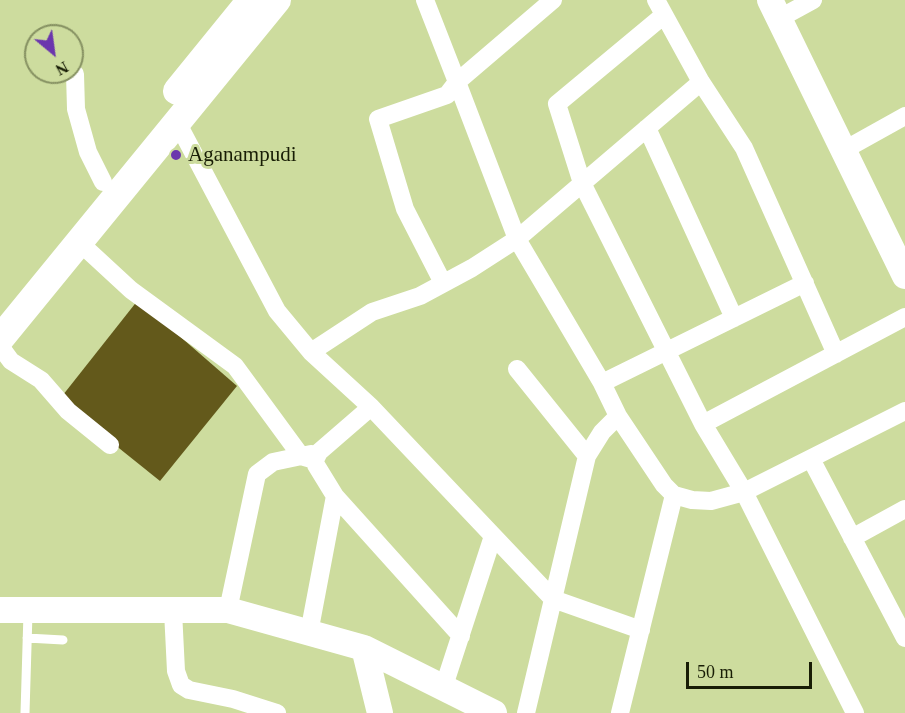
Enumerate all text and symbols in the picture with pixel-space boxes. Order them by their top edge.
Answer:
north arrow [24,24,84,84]
text: N [53,58,71,79]
place label: Aganampudi [188,142,296,168]
marker: Aganampudi [169,148,183,162]
scale bar [689,650,815,688]
text: 50 m [697,662,734,682]

